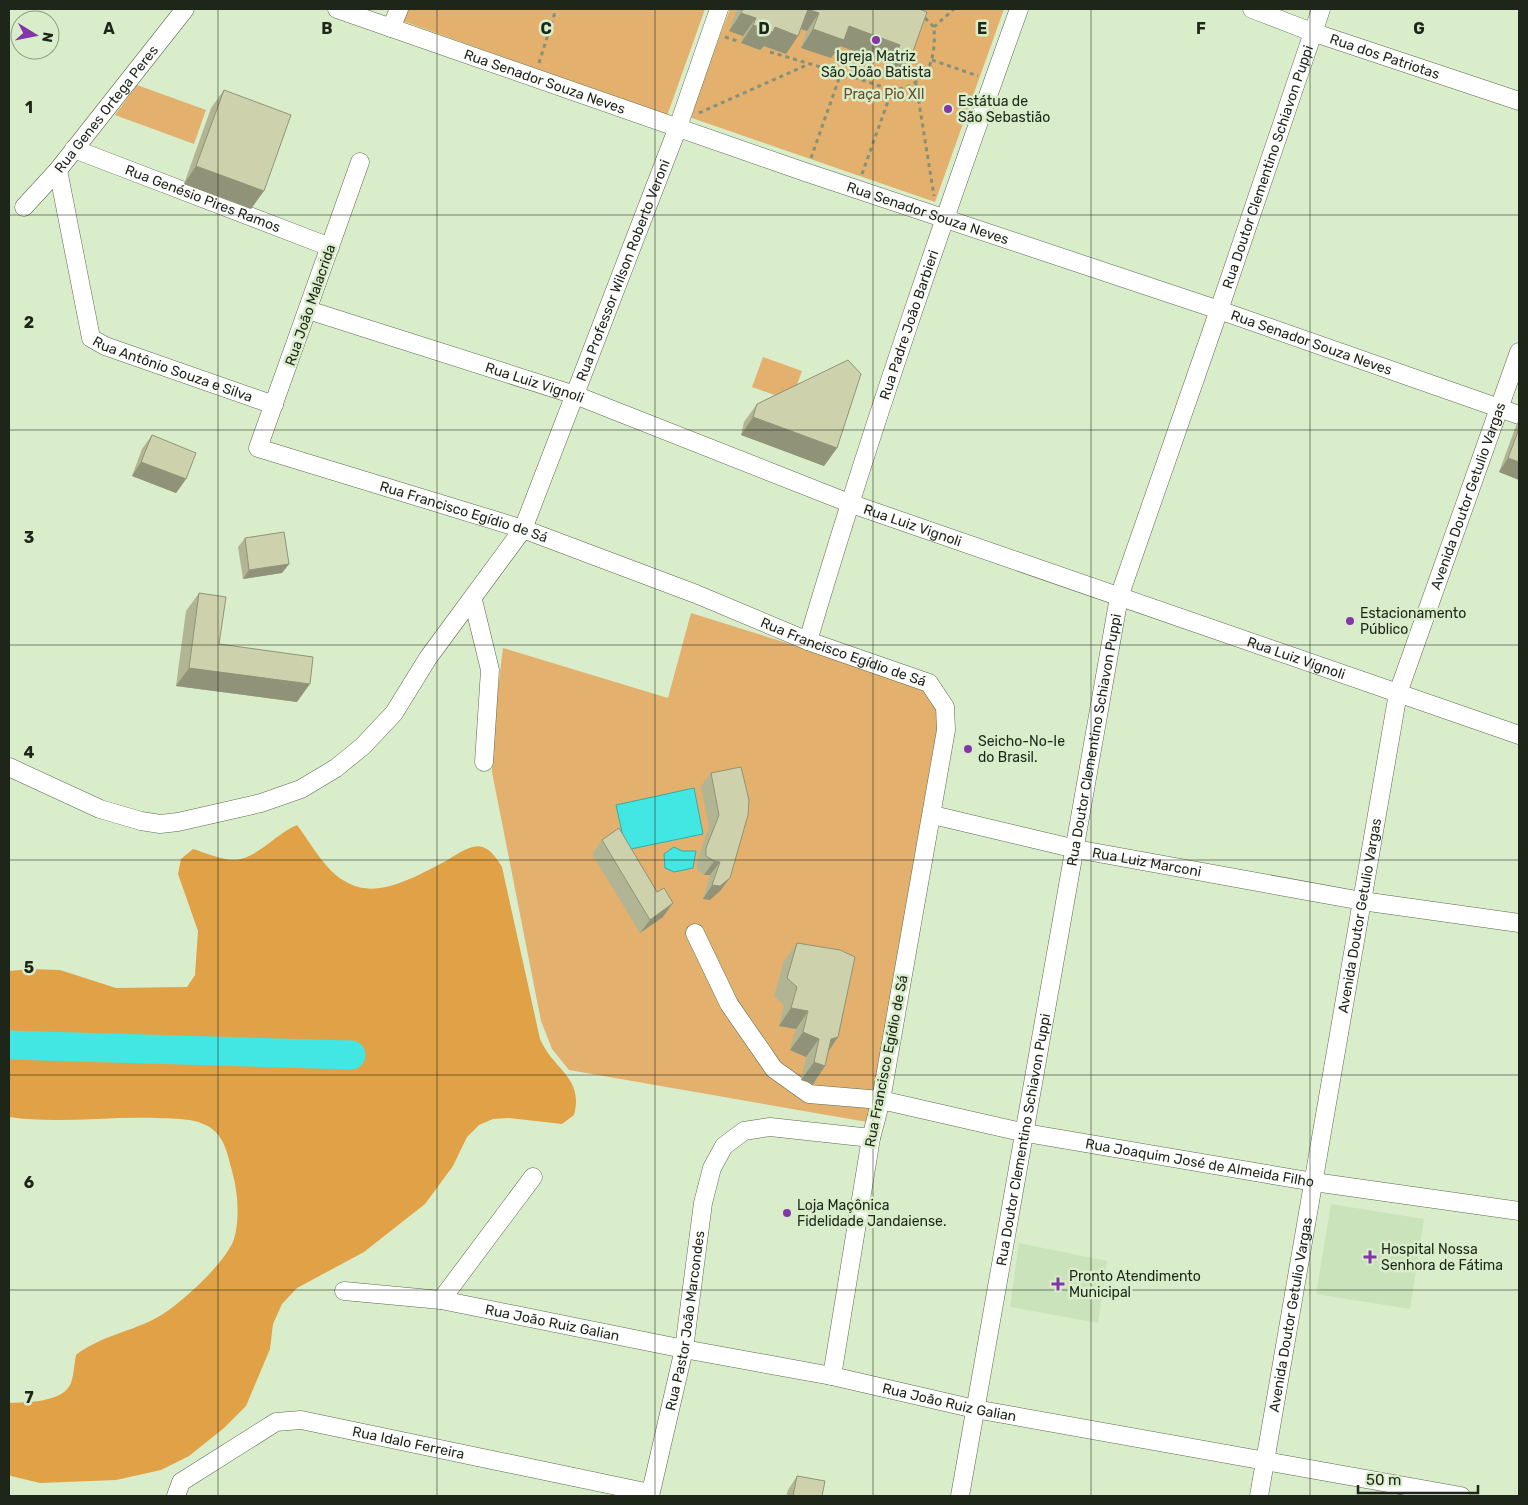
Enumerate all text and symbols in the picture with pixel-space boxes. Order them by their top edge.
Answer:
north arrow [10,10,60,60]
text: A [103,19,115,38]
text: B [321,19,333,38]
text: C [540,19,552,38]
text: D [758,19,770,38]
text: E [977,19,987,38]
text: F [1196,19,1206,38]
text: G [1413,19,1425,38]
text: N [38,31,57,44]
street label: Rua dos Patriotas [1327,31,1442,83]
marker: Igreja Matriz São João Batista [870,34,882,46]
street label: Rua Genes Ortega Peres [51,42,162,176]
street label: Rua Doutor Clementino Schiavon Puppi [1219,43,1317,291]
street label: Rua Senador Souza Neves [462,46,628,118]
place label: Igreja Matriz São João Batista [821,48,931,81]
park label: Praça Pio XII [843,86,925,103]
place label: Estátua de São Sebastião [958,93,1050,126]
text: 1 [25,98,33,117]
marker: Estátua de São Sebastião [942,103,954,115]
street label: Rua Professor Wilson Roberto Veroni [573,157,674,384]
street label: Rua Genésio Pires Ramos [123,161,283,236]
street label: Rua Senador Souza Neves [844,179,1011,248]
street label: Rua João Malacrida [282,242,339,368]
street label: Rua Padre João Barbieri [876,248,942,402]
street label: Rua Senador Souza Neves [1228,307,1394,379]
text: 2 [24,313,34,332]
street label: Rua Antônio Souza e Silva [90,333,255,406]
street label: Rua Luiz Vignoli [483,359,586,407]
street label: Avenida Doutor Getulio Vargas [1427,400,1509,592]
street label: Rua Francisco Egídio de Sá [378,478,550,547]
street label: Rua Luiz Vignoli [861,501,964,550]
text: 3 [24,528,34,547]
place label: Estacionamento Público [1360,605,1466,638]
street label: Rua Doutor Clementino Schiavon Puppi [1064,612,1125,867]
street label: Rua Francisco Egídio de Sá [758,614,928,690]
marker: Estacionamento Público [1344,615,1356,627]
street label: Rua Luiz Vignoli [1245,634,1347,683]
place label: Seicho-No-Ie do Brasil. [978,733,1065,766]
text: 4 [24,743,35,762]
marker: Seicho-No-Ie do Brasil. [962,743,974,755]
street label: Avenida Doutor Getulio Vargas [1335,817,1385,1014]
street label: Rua Luiz Marconi [1091,844,1203,881]
text: 5 [24,958,34,977]
street label: Rua Francisco Egídio de Sá [861,974,912,1149]
street label: Rua Doutor Clementino Schiavon Puppi [993,1012,1054,1267]
street label: Rua Joaquim José de Almeida Filho [1084,1135,1315,1191]
text: 6 [24,1173,34,1192]
place label: Loja Maçônica Fidelidade Jandaiense. [797,1197,947,1230]
marker: Loja Maçônica Fidelidade Jandaiense. [781,1207,793,1219]
street label: Avenida Doutor Getulio Vargas [1266,1216,1316,1414]
street label: Rua Pastor João Marcondes [662,1230,708,1412]
place label: Hospital Nossa Senhora de Fátima [1381,1241,1503,1274]
marker: Hospital Nossa Senhora de Fátima [1363,1250,1377,1264]
place label: Pronto Atendimento Municipal [1069,1268,1201,1301]
marker: Pronto Atendimento Municipal [1051,1277,1065,1291]
street label: Rua João Ruiz Galian [484,1301,621,1345]
street label: Rua João Ruiz Galian [880,1380,1018,1425]
text: 7 [24,1388,34,1407]
street label: Rua Idalo Ferreira [351,1423,466,1463]
scale bar [1358,1462,1478,1494]
text: 50 m [1366,1471,1401,1489]

